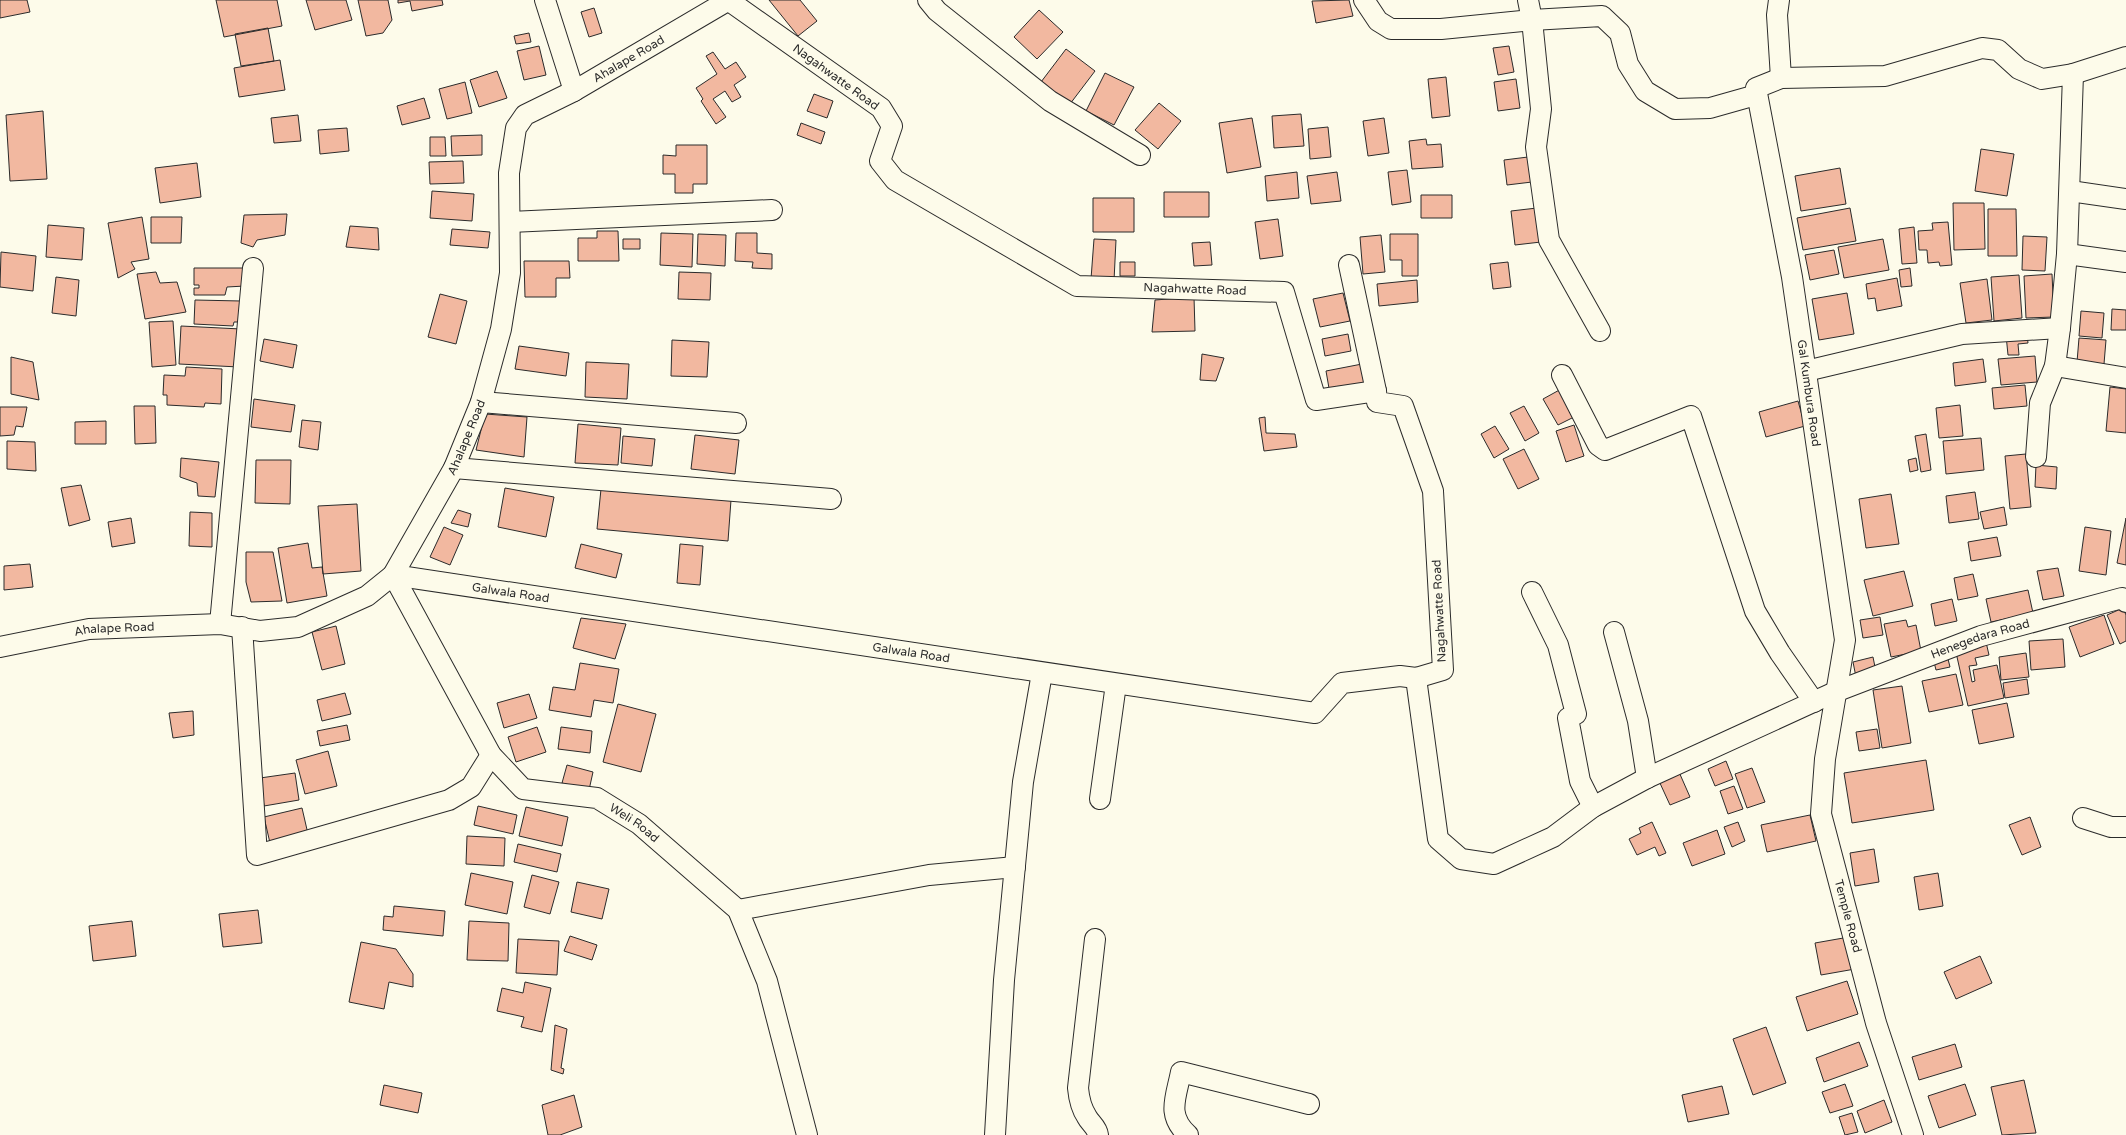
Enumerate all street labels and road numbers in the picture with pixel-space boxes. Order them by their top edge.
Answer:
street label: Ahalape Road [590,33,667,85]
street label: Nagahwatte Road [790,41,882,113]
street label: Nagahwatte Road [1143,280,1247,298]
street label: Gal Kumbura Road [1795,339,1823,447]
street label: Ahalape Road [444,398,488,478]
street label: Nagahwatte Road [1429,559,1449,663]
street label: Galwala Road [471,580,550,605]
street label: Henegedara Road [1929,616,2031,662]
street label: Ahalape Road [73,620,155,639]
street label: Galwala Road [872,640,951,665]
street label: Weli Road [607,800,662,845]
street label: Temple Road [1832,878,1864,954]

